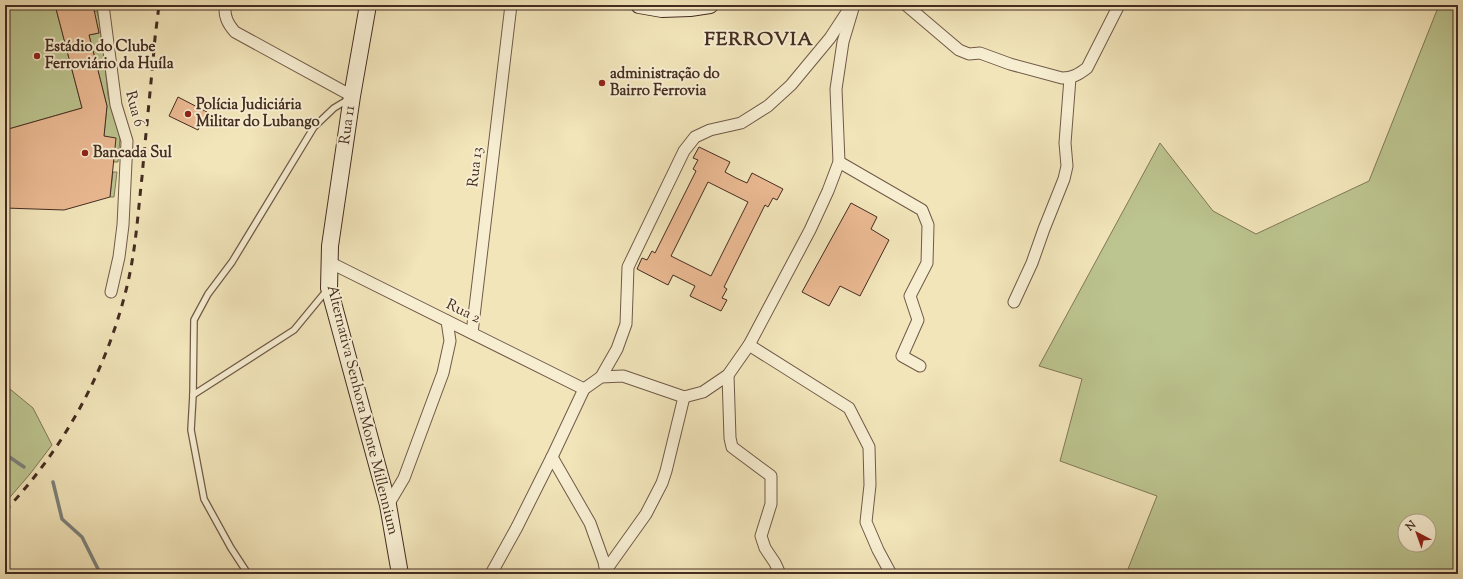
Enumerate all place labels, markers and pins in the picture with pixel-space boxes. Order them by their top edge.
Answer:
place label: Estádio do Clube Ferroviário da Huíla [45,37,174,75]
marker: Estádio do Clube Ferroviário da Huíla [32,51,42,61]
place label: administração do Bairro Ferrovia [610,64,720,102]
marker: administração do Bairro Ferrovia [597,78,607,88]
place label: Polícia Judiciária Militar do Lubango [196,95,320,133]
marker: Polícia Judiciária Militar do Lubango [183,109,193,119]
place label: Bancada Sul [93,143,173,164]
marker: Bancada Sul [80,148,90,158]

